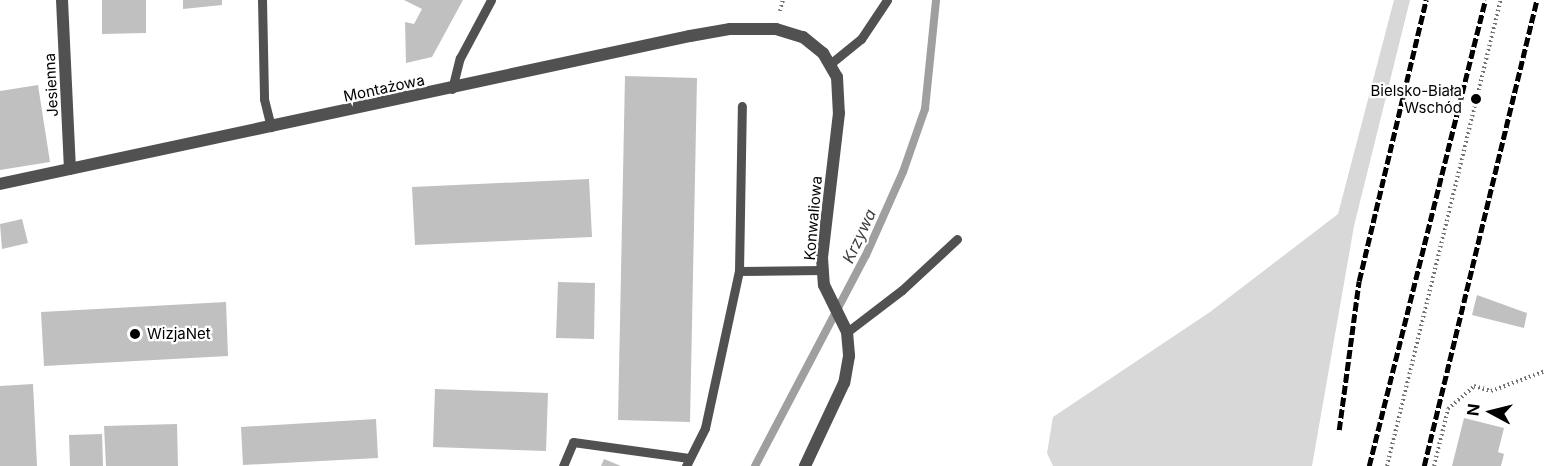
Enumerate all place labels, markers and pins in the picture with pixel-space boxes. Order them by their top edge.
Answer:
place label: Bielsko-Biała Wschód [1371,81,1462,116]
marker: Bielsko-Biała Wschód [1467,90,1485,108]
place label: WizjaNet [147,325,211,343]
marker: WizjaNet [128,327,142,341]

